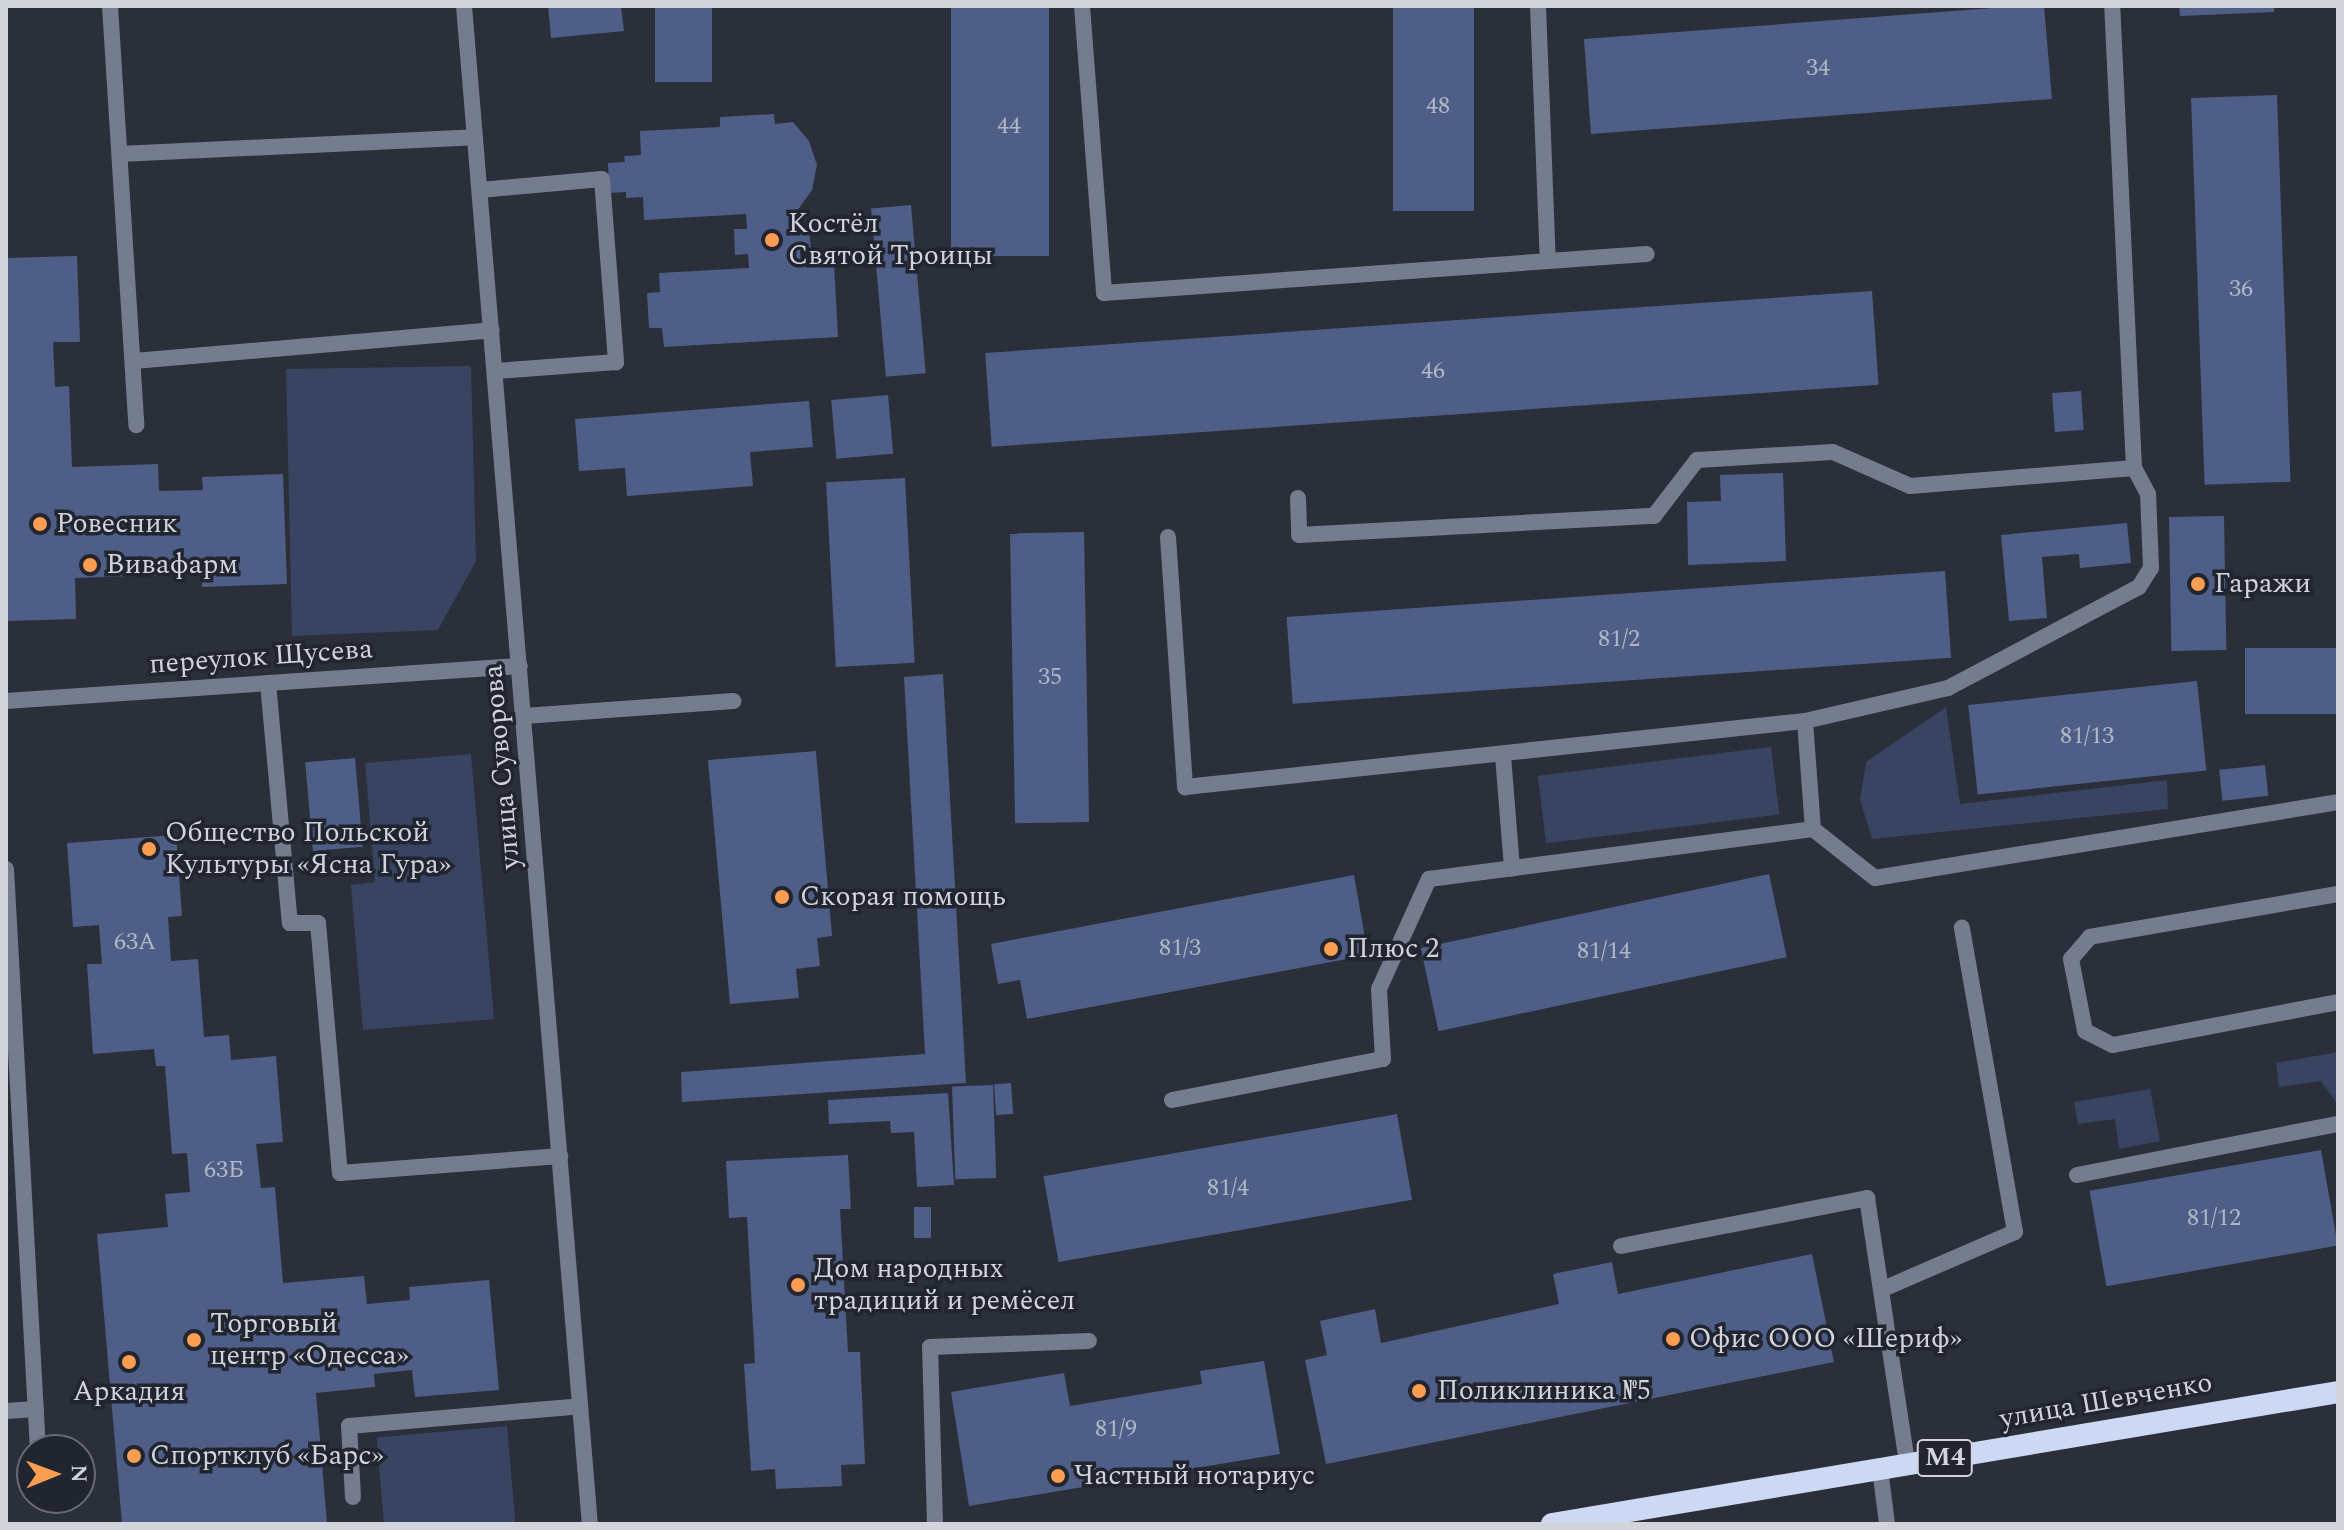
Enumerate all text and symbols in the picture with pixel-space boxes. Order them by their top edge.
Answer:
house number: 34 [1806,55,1830,83]
house number: 48 [1426,93,1450,121]
house number: 44 [997,113,1021,141]
place label: Костёл Святой Троицы [788,207,993,273]
marker: Костёл Святой Троицы [763,231,781,249]
house number: 36 [2229,276,2253,304]
house number: 46 [1421,358,1445,386]
place label: Ровесник [56,507,178,541]
marker: Ровесник [31,515,49,533]
place label: Вивафарм [106,548,238,582]
marker: Вивафарм [81,556,99,574]
place label: Гаражи [2214,567,2311,601]
marker: Гаражи [2189,575,2207,593]
house number: 81/2 [1598,626,1640,654]
street label: переулок Щусева [148,632,374,682]
street label: улица Суворова [476,663,528,871]
house number: 35 [1038,664,1062,692]
house number: 81/13 [2060,723,2114,751]
place label: Общество Польской Культуры «Ясна Гура» [165,816,451,882]
marker: Общество Польской Культуры «Ясна Гура» [140,840,158,858]
place label: Скорая помощь [800,880,1006,914]
marker: Скорая помощь [771,886,793,908]
house number: 63А [114,929,156,957]
place label: Плюс 2 [1347,932,1439,966]
house number: 81/3 [1159,935,1201,963]
house number: 81/14 [1577,938,1631,966]
marker: Плюс 2 [1322,940,1340,958]
house number: 63Б [204,1157,244,1185]
house number: 81/4 [1207,1175,1249,1203]
house number: 81/12 [2187,1205,2241,1233]
place label: Дом народных традиций и ремёсел [814,1252,1075,1318]
marker: Дом народных традиций и ремёсел [789,1276,807,1294]
place label: Торговый центр «Одесса» [210,1307,409,1373]
place label: Офис ООО «Шериф» [1689,1322,1962,1356]
marker: Офис ООО «Шериф» [1664,1330,1682,1348]
marker: Торговый центр «Одесса» [185,1331,203,1349]
marker: Аркадия [120,1353,138,1371]
street label: улица Шевченко [1997,1366,2215,1436]
place label: Поликлиника №5 [1437,1374,1651,1408]
place label: Аркадия [73,1375,185,1409]
marker: Поликлиника №5 [1408,1380,1430,1402]
house number: 81/9 [1095,1416,1137,1444]
north arrow [16,1434,96,1514]
road number: M4 [1915,1436,1975,1480]
place label: Спортклуб «Барс» [150,1439,384,1473]
marker: Спортклуб «Барс» [125,1447,143,1465]
place label: Частный нотариус [1074,1459,1315,1493]
text: N [62,1464,95,1483]
marker: Частный нотариус [1049,1467,1067,1485]

